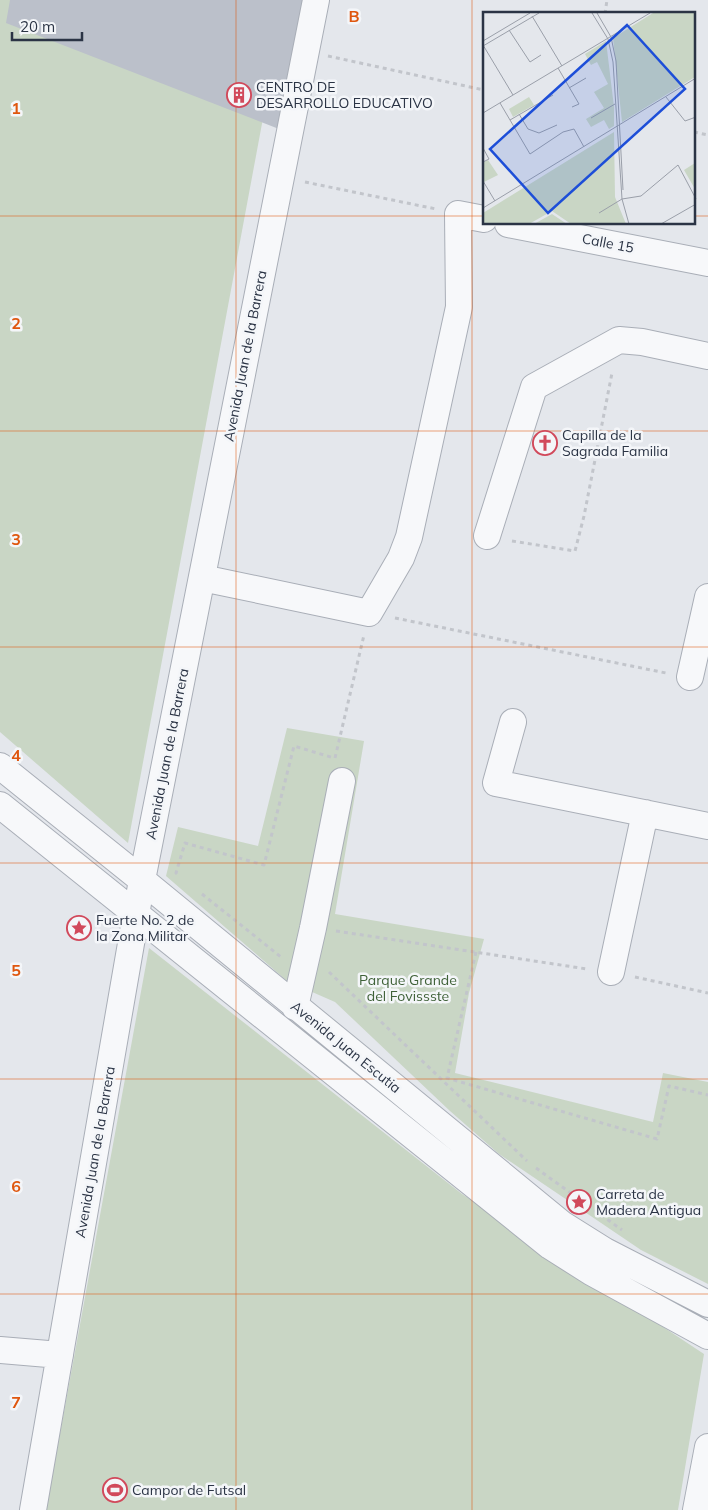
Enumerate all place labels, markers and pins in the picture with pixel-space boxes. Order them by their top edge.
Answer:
place label: CENTRO DE DESARROLLO EDUCATIVO [256,78,433,112]
building icon: CENTRO DE DESARROLLO EDUCATIVO [226,82,252,108]
place label: Capilla de la Sagrada Familia [562,426,668,460]
church icon: Capilla de la Sagrada Familia [532,430,558,456]
place label: Fuerte No. 2 de la Zona Militar [96,911,194,945]
place icon: Fuerte No. 2 de la Zona Militar [66,915,92,941]
place label: Carreta de Madera Antigua [596,1185,701,1219]
place icon: Carreta de Madera Antigua [566,1189,592,1215]
sports icon: Campor de Futsal [102,1477,128,1503]
place label: Campor de Futsal [132,1481,246,1499]

